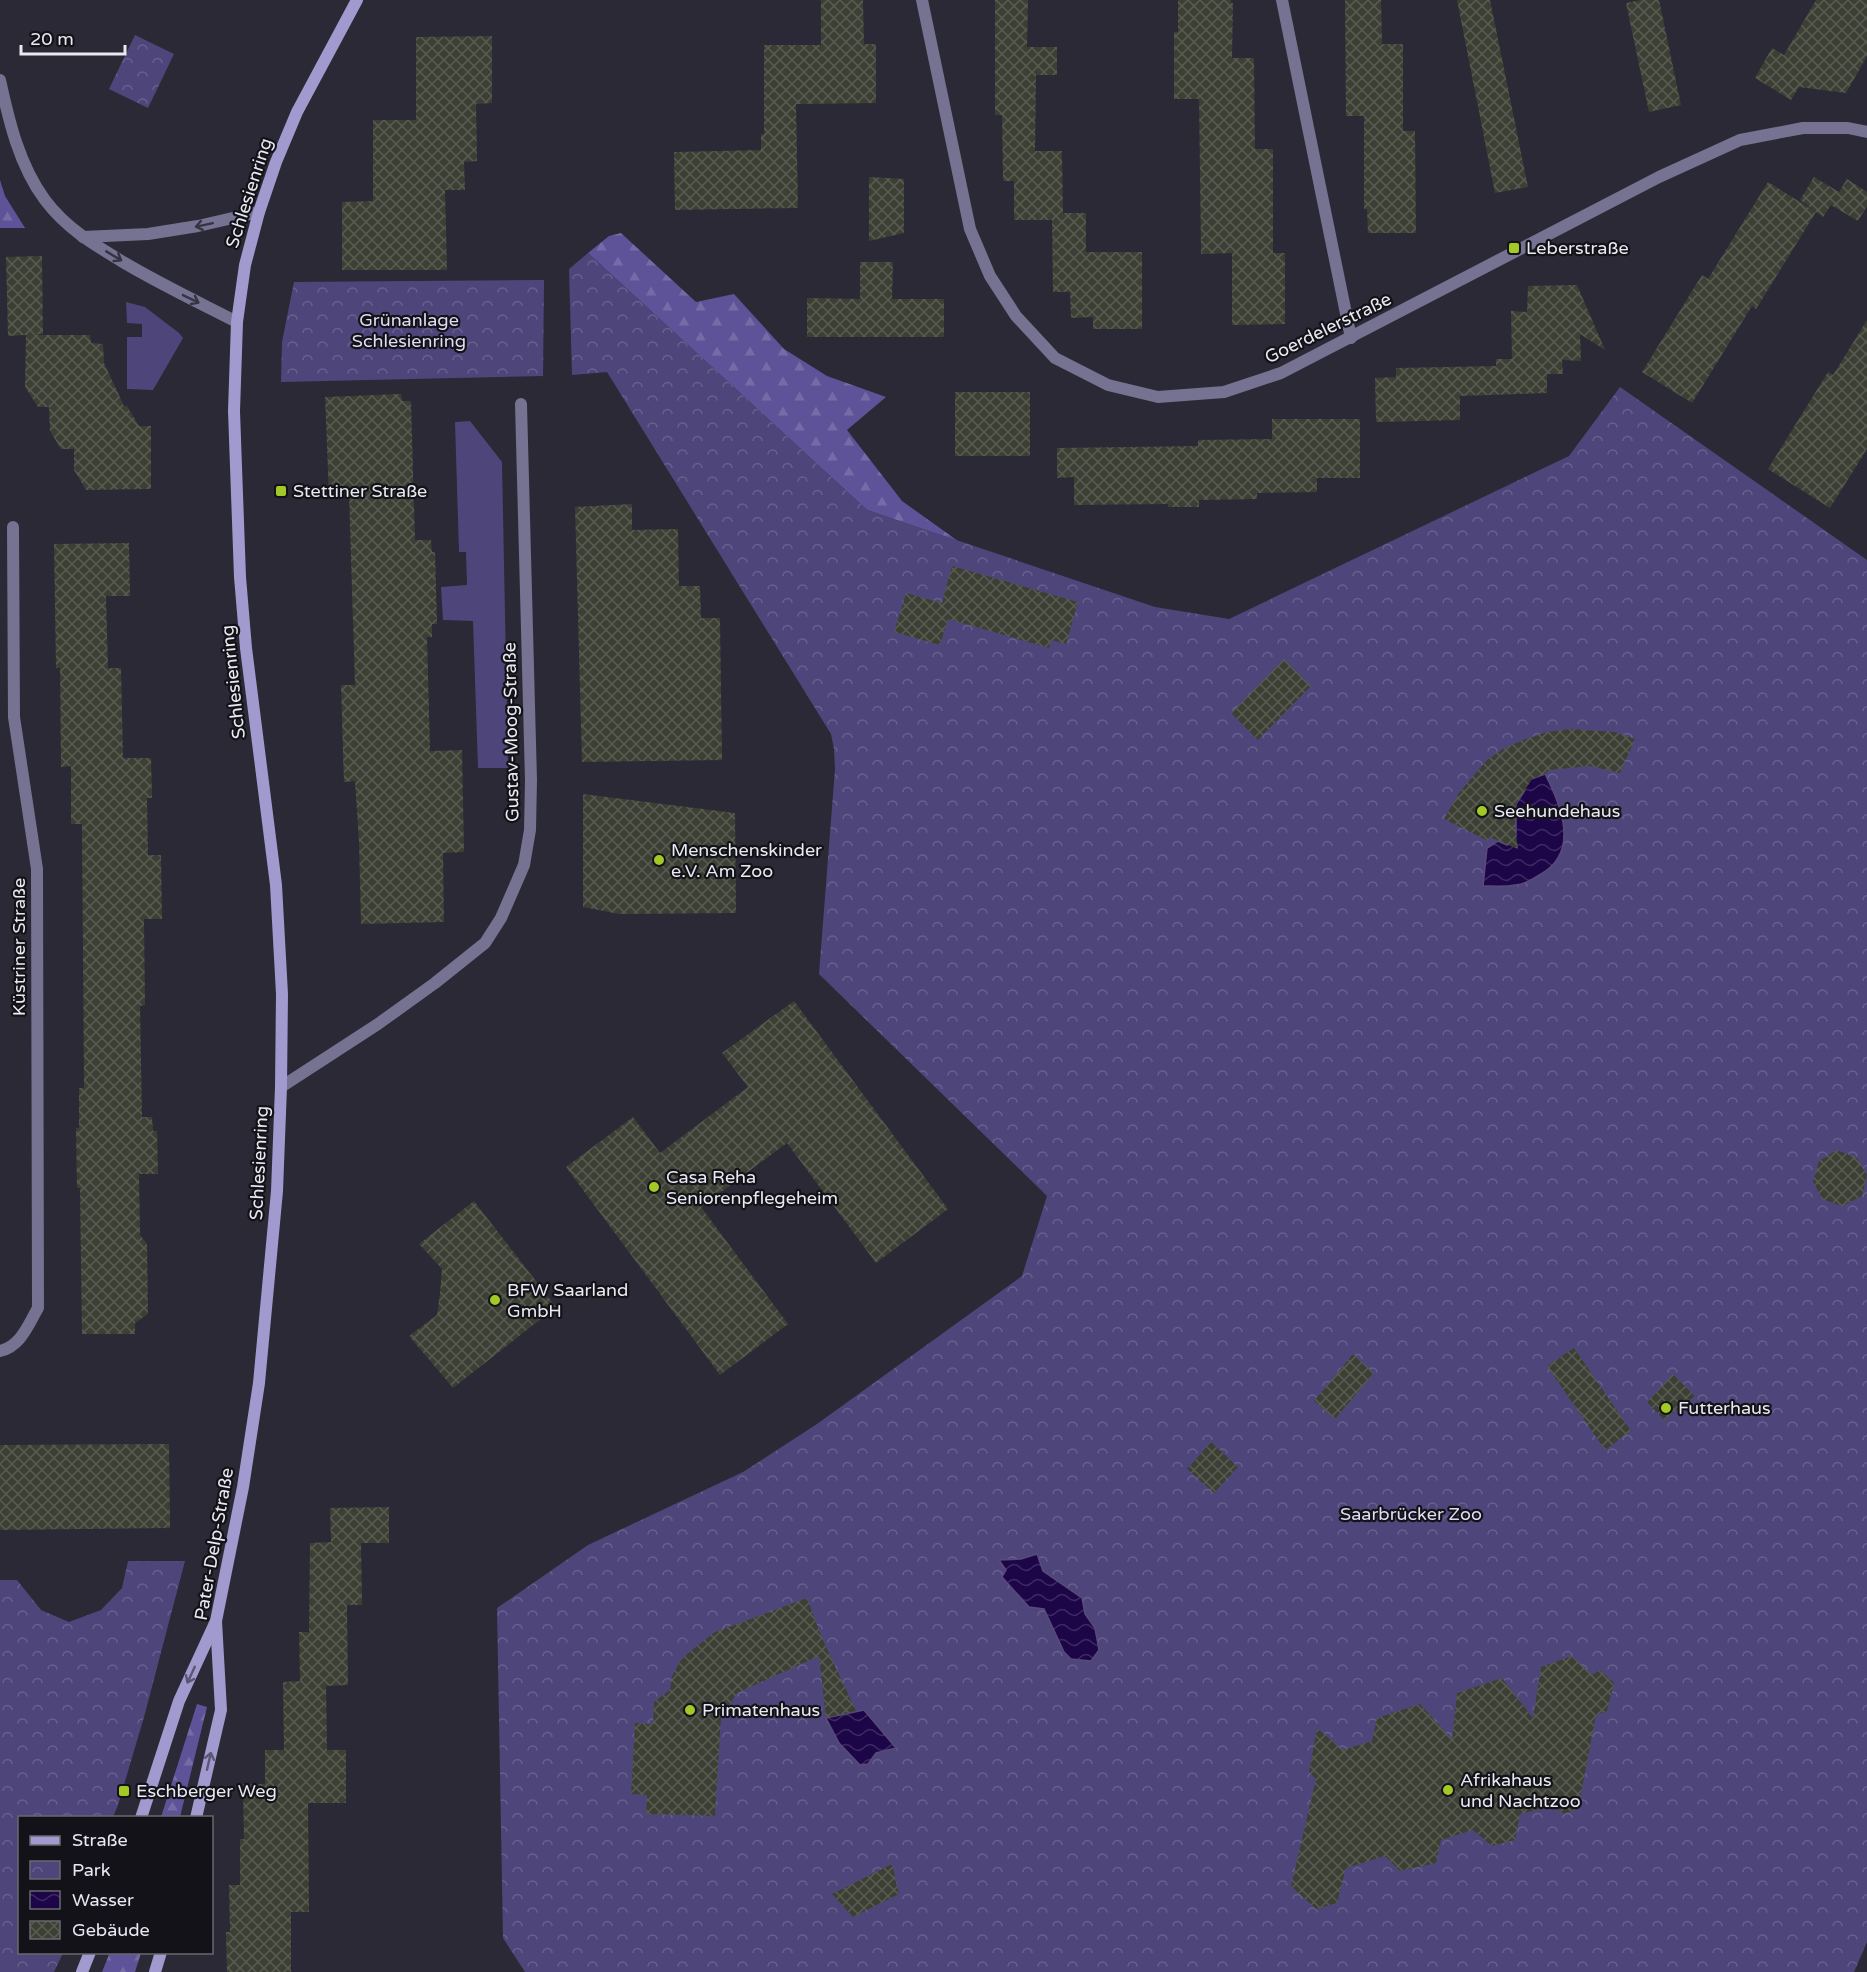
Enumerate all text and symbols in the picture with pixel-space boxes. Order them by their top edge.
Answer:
scale bar [21,18,124,56]
text: 20 m [30,28,74,50]
street label: Schlesienring [221,135,277,251]
one-way arrow [195,219,214,231]
place label: Leberstraße [1526,237,1629,259]
marker: Leberstraße [1507,241,1521,255]
one-way arrow [105,250,122,262]
street label: Goerdelerstraße [1261,288,1395,368]
one-way arrow [181,293,199,305]
park label: Grünanlage Schlesienring [352,309,466,352]
place label: Stettiner Straße [293,480,427,502]
marker: Stettiner Straße [274,484,288,498]
street label: Schlesienring [216,624,250,740]
street label: Gustav-Moog-Straße [498,642,524,822]
place label: Seehundehaus [1494,800,1620,822]
marker: Seehundehaus [1475,804,1489,818]
place label: Menschenskinder e.V. Am Zoo [671,839,822,882]
marker: Menschenskinder e.V. Am Zoo [652,853,666,867]
street label: Küstriner Straße [8,878,30,1016]
street label: Schlesienring [245,1105,273,1221]
place label: Casa Reha Seniorenpflegeheim [666,1166,838,1209]
marker: Casa Reha Seniorenpflegeheim [647,1180,661,1194]
place label: BFW Saarland GmbH [507,1279,628,1322]
marker: BFW Saarland GmbH [488,1293,502,1307]
place label: Futterhaus [1678,1397,1771,1419]
marker: Futterhaus [1659,1401,1673,1415]
street label: Pater-Delp-Straße [190,1466,238,1622]
park label: Saarbrücker Zoo [1340,1503,1482,1525]
one-way arrow [185,1665,197,1683]
place label: Primatenhaus [702,1699,820,1721]
marker: Primatenhaus [683,1703,697,1717]
one-way arrow [204,1751,216,1770]
place label: Afrikahaus und Nachtzoo [1460,1769,1581,1812]
place label: Eschberger Weg [136,1780,277,1802]
marker: Afrikahaus und Nachtzoo [1441,1783,1455,1797]
marker: Eschberger Weg [117,1784,131,1798]
legend [18,1816,213,1954]
text: Straße [72,1829,128,1851]
text: Park [72,1859,111,1881]
text: Wasser [72,1889,134,1911]
text: Gebäude [72,1919,150,1941]

